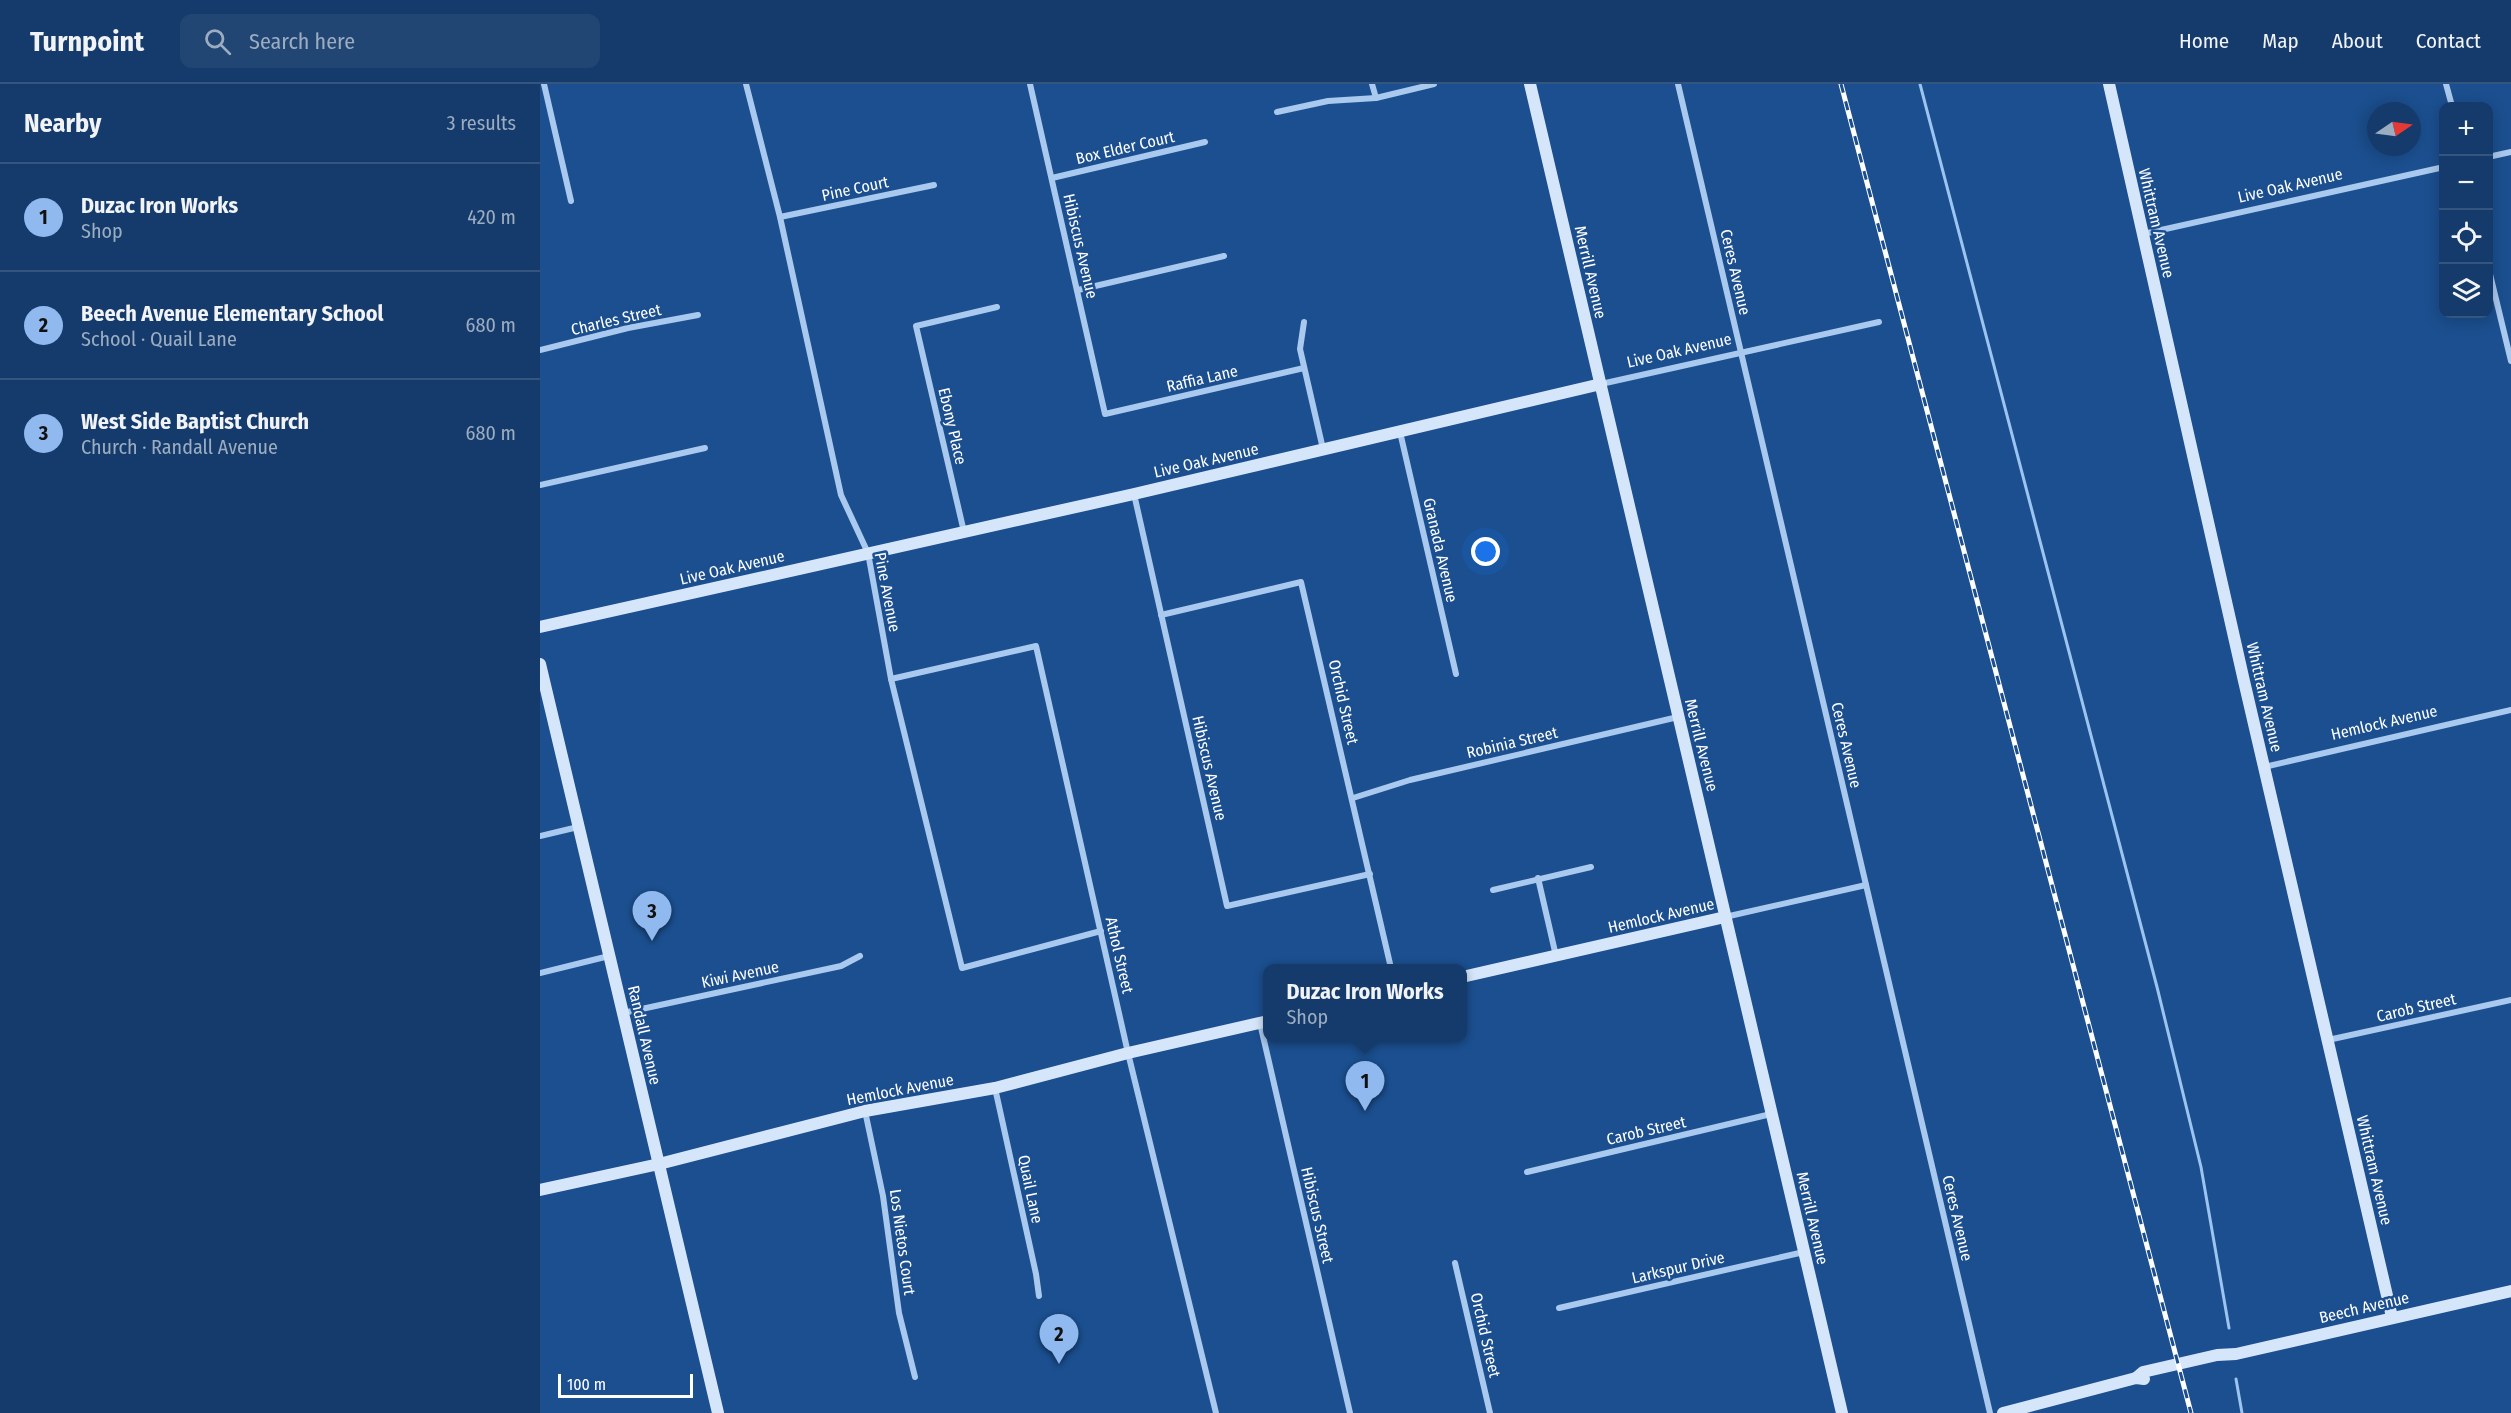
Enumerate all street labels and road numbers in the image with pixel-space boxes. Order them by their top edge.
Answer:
street label: Box Elder Court [1074,127,1177,168]
street label: Live Oak Avenue [2236,164,2344,207]
street label: Whittram Avenue [2135,166,2178,280]
street label: Pine Court [820,172,891,205]
street label: Hibiscus Avenue [1059,192,1102,300]
street label: Merrill Avenue [1571,224,1610,321]
street label: Ceres Avenue [1716,227,1755,317]
street label: Charles Street [569,300,664,339]
street label: Live Oak Avenue [1625,329,1733,372]
street label: Raffia Lane [1165,361,1240,396]
street label: Ebony Place [934,386,971,466]
street label: Live Oak Avenue [1152,439,1260,482]
street label: Granada Avenue [1419,496,1462,604]
street label: Live Oak Avenue [678,546,786,589]
street label: Pine Avenue [870,551,905,634]
street label: Whittram Avenue [2243,640,2286,754]
street label: Orchid Street [1325,658,1363,747]
street label: Merrill Avenue [1681,697,1722,793]
street label: Ceres Avenue [1827,700,1866,790]
street label: Hemlock Avenue [2329,701,2439,744]
street label: Hibiscus Avenue [1188,714,1231,822]
street label: Robinia Street [1465,723,1560,762]
street label: Hemlock Avenue [1606,894,1716,937]
street label: Athol Street [1102,915,1138,996]
street label: Kiwi Avenue [700,957,781,992]
street label: Randall Avenue [624,984,665,1087]
street label: Carob Street [2375,989,2458,1026]
street label: Hemlock Avenue [845,1070,955,1109]
street label: Carob Street [1605,1112,1688,1149]
street label: Whittram Avenue [2353,1113,2396,1227]
street label: Quail Lane [1014,1153,1047,1225]
street label: Hibiscus Street [1297,1165,1338,1266]
street label: Merrill Avenue [1793,1170,1832,1267]
street label: Ceres Avenue [1938,1173,1977,1263]
street label: Los Nietos Court [886,1188,919,1297]
street label: Larkspur Drive [1630,1248,1726,1287]
street label: Beech Avenue [2317,1288,2411,1327]
street label: Orchid Street [1467,1291,1505,1380]

